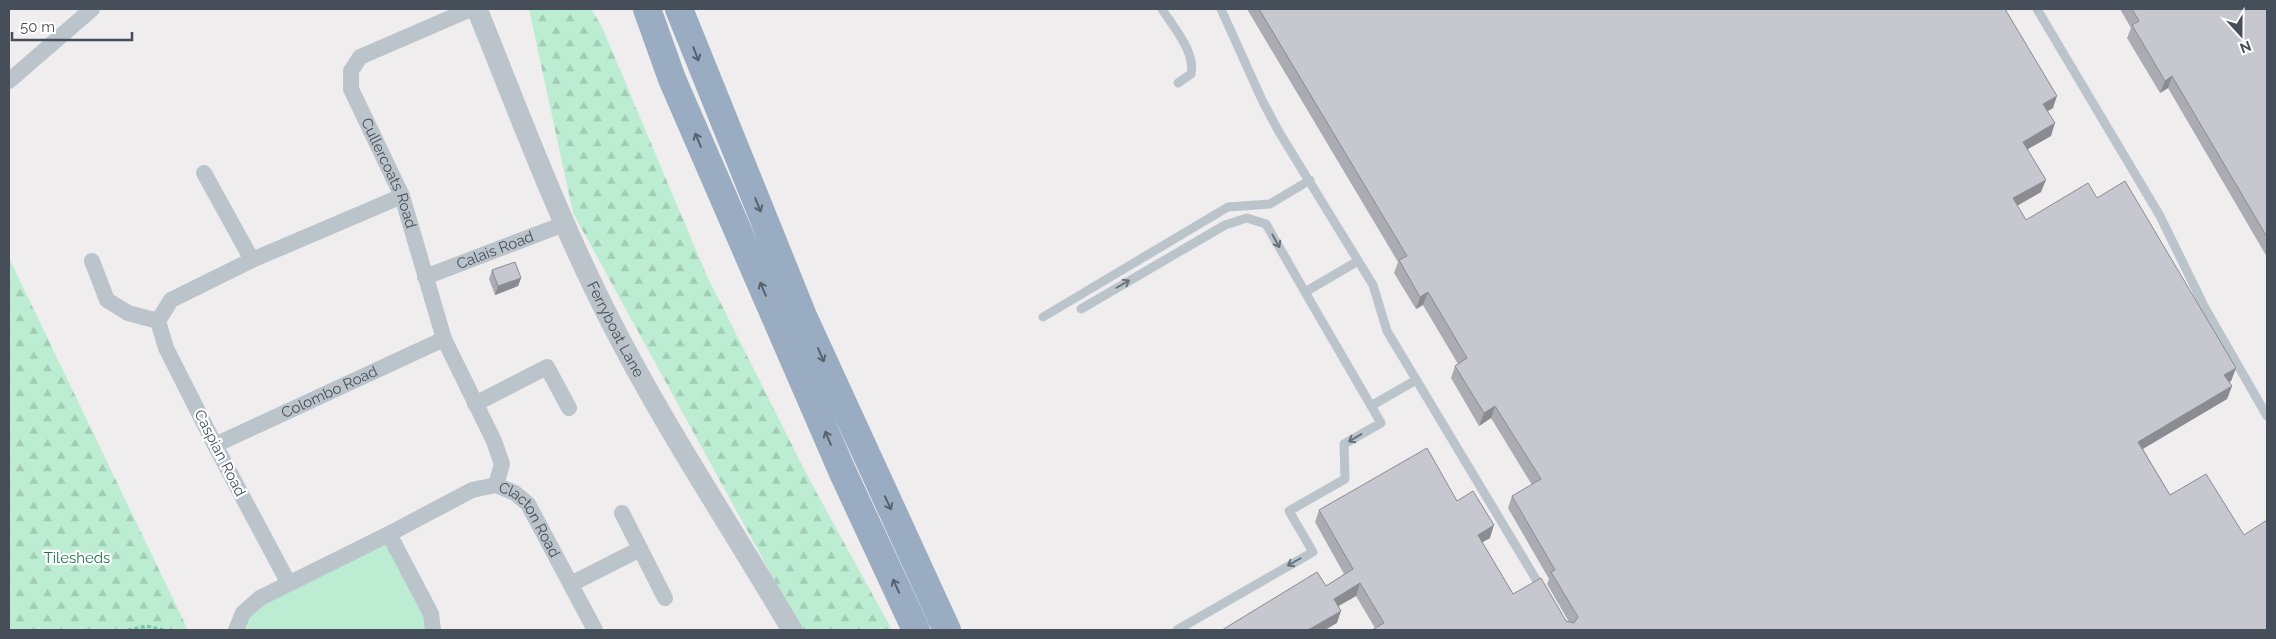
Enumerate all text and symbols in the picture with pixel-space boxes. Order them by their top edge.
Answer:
scale bar [12,10,132,42]
north arrow [2216,10,2266,60]
text: 50 m [20,18,55,36]
text: N [2238,38,2254,57]
one-way arrow [692,46,701,62]
street label: Cullercoats Road [357,115,420,230]
one-way arrow [693,133,703,148]
one-way arrow [753,197,763,212]
street label: Calais Road [454,227,536,273]
one-way arrow [1271,233,1281,247]
street label: Ferryboat Lane [583,278,648,380]
one-way arrow [1116,279,1131,289]
one-way arrow [758,282,768,297]
one-way arrow [816,347,826,362]
street label: Colombo Road [278,362,380,422]
street label: Caspian Road [190,407,250,499]
one-way arrow [823,431,833,446]
one-way arrow [1348,433,1362,443]
street label: Clacton Road [496,478,564,561]
one-way arrow [883,495,893,510]
park label: Tilesheds [44,549,110,567]
one-way arrow [1287,558,1302,568]
one-way arrow [890,579,900,594]

